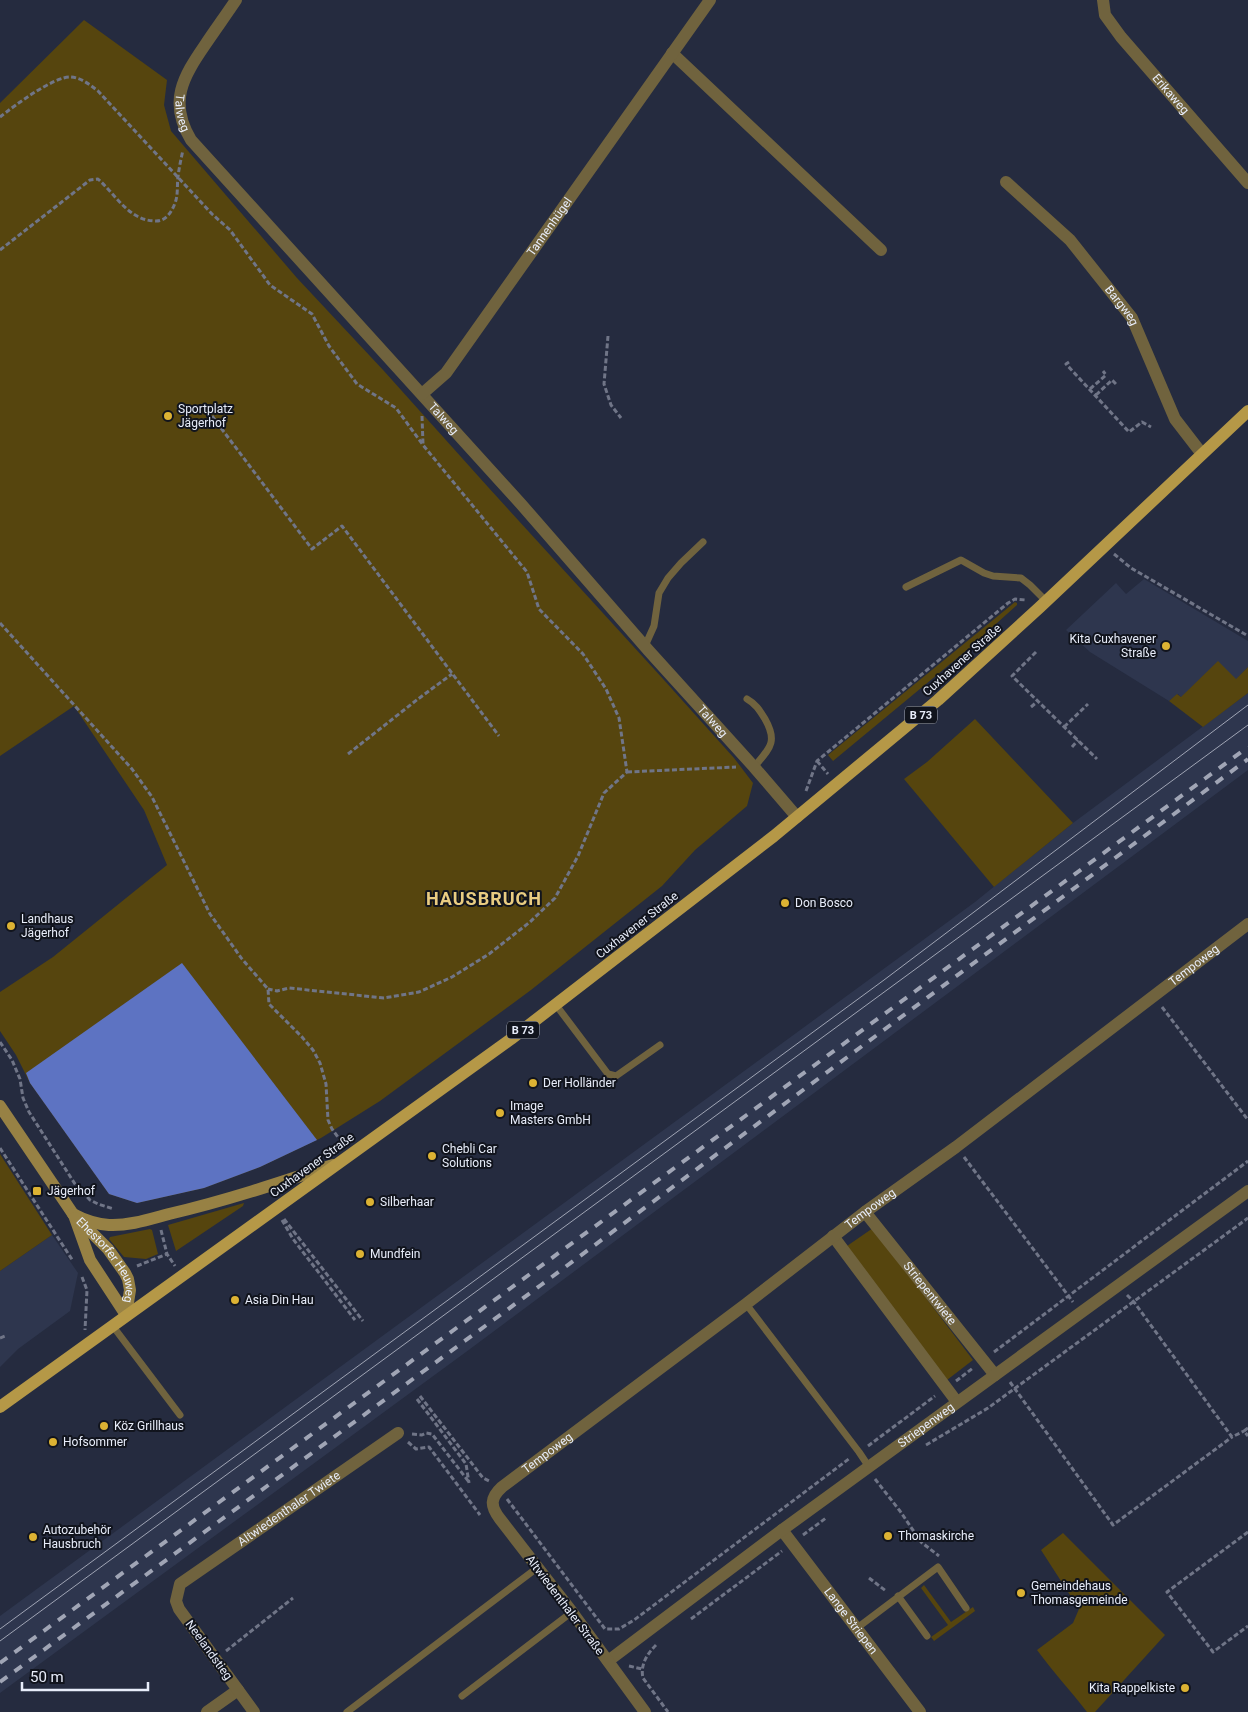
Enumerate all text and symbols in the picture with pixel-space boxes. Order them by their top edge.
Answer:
street label: Erikaweg [1149,71,1192,117]
street label: Talweg [172,93,193,134]
street label: Tannenhügel [524,195,575,259]
street label: Bargweg [1102,283,1141,328]
street label: Talweg [425,400,461,437]
place label: Sportplatz Jägerhof [178,402,233,430]
marker: Sportplatz Jägerhof [162,410,174,422]
street label: Cuxhavener Straße [920,621,1004,699]
place label: Kita Cuxhavener Straße [1070,632,1156,660]
marker: Kita Cuxhavener Straße [1160,640,1172,652]
street label: Talweg [695,702,730,740]
road number: B 73 [905,706,937,724]
district label: HAUSBRUCH [426,888,542,909]
street label: Cuxhavener Straße [593,889,681,961]
place label: Don Bosco [795,896,853,910]
marker: Don Bosco [779,897,791,909]
place label: Landhaus Jägerhof [21,912,73,940]
marker: Landhaus Jägerhof [5,920,17,932]
street label: Tempoweg [1166,942,1222,989]
road number: B 73 [507,1022,539,1038]
place label: Der Holländer [543,1076,616,1090]
marker: Der Holländer [527,1077,539,1089]
place label: Image Masters GmbH [510,1099,591,1127]
marker: Image Masters GmbH [494,1107,506,1119]
street label: Cuxhavener Straße [267,1130,357,1200]
place label: Chebli Car Solutions [442,1142,497,1170]
marker: Chebli Car Solutions [426,1150,438,1162]
place label: Jägerhof [47,1184,96,1198]
marker: Jägerhof [31,1185,43,1197]
street label: Tempoweg [842,1185,898,1232]
place label: Silberhaar [380,1195,434,1209]
marker: Silberhaar [364,1196,376,1208]
street label: Ehestorfer Heuweg [73,1214,137,1304]
place label: Mundfein [370,1247,420,1261]
marker: Mundfein [354,1248,366,1260]
street label: Striepentwiete [900,1259,959,1328]
place label: Asia Din Hau [245,1293,314,1307]
marker: Asia Din Hau [229,1294,241,1306]
street label: Striepenweg [895,1400,957,1450]
place label: Köz Grillhaus [114,1419,184,1433]
marker: Köz Grillhaus [98,1420,110,1432]
street label: Tempoweg [519,1430,575,1476]
place label: Hofsommer [63,1435,127,1449]
marker: Hofsommer [47,1436,59,1448]
street label: Altwiedenthaler Twiete [235,1468,343,1549]
place label: Autozubehör Hausbruch [43,1523,111,1551]
place label: Thomaskirche [898,1529,974,1543]
marker: Thomaskirche [882,1530,894,1542]
marker: Autozubehör Hausbruch [27,1531,39,1543]
street label: Altwiedenthaler Straße [523,1552,607,1658]
place label: Gemeindehaus Thomasgemeinde [1031,1579,1128,1607]
street label: Lange Striepen [821,1585,881,1657]
marker: Gemeindehaus Thomasgemeinde [1015,1587,1027,1599]
street label: Neelandstieg [183,1617,235,1683]
scale bar [22,1660,149,1692]
text: 50 m [30,1668,64,1686]
place label: Kita Rappelkiste [1089,1681,1175,1695]
marker: Kita Rappelkiste [1179,1682,1191,1694]

